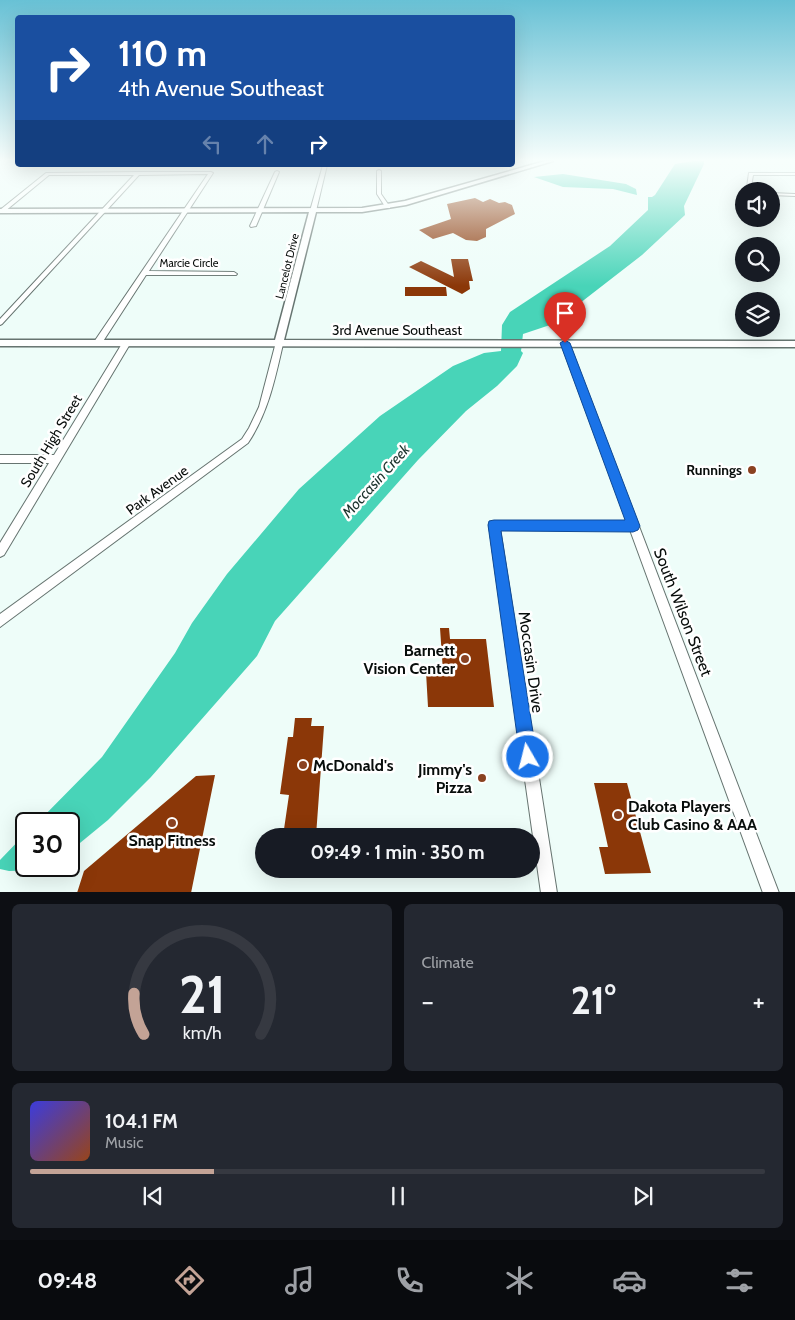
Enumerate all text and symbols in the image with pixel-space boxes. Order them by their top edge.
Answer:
text: 110 m [118,32,207,75]
icon: right [35,35,100,100]
text: 4th Avenue Southeast [118,75,324,102]
icon: left [198,130,226,158]
icon: ahead [251,130,279,158]
icon: right [304,130,332,158]
map controls [735,182,780,337]
button: sound [735,182,780,227]
street label: Lancelot Drive [272,232,302,300]
button: search [735,237,780,282]
street label: Marcie Circle [160,256,219,270]
pin [544,292,586,343]
button: layers [735,292,780,337]
icon: arrive [551,299,579,327]
street label: 3rd Avenue Southeast [332,321,462,339]
street label: South High Street [16,391,86,491]
water label: Moccasin Creek [338,440,414,522]
street label: Park Avenue [122,461,192,519]
place label: Runnings [686,461,742,479]
marker: Runnings [746,464,758,476]
street label: South Wilson Street [650,545,716,679]
street label: Moccasin Drive [514,610,548,714]
place label: Barnett Vision Center [364,641,456,678]
marker: Barnett Vision Center [459,653,471,665]
position arrow [501,730,553,782]
place label: McDonald's [313,756,394,775]
marker: McDonald's [297,759,309,771]
place label: Jimmy's Pizza [417,760,472,797]
marker: Jimmy's Pizza [476,772,488,784]
place label: Dakota Players Club Casino & AAA [628,797,757,834]
marker: Dakota Players Club Casino & AAA [612,809,624,821]
speed limit sign: 30 [15,812,80,877]
marker: Snap Fitness [166,817,178,829]
place label: Snap Fitness [129,831,216,850]
text: 09:49 · 1 min · 350 m [310,841,485,864]
text: Climate [422,953,474,972]
text: 21 [178,963,225,1026]
text: 21° [571,977,616,1024]
text: − [422,984,434,1018]
text: + [753,984,765,1018]
text: km/h [182,1022,221,1043]
text: 104.1 FM [105,1110,178,1133]
text: Music [105,1133,143,1152]
icon: previous [139,1182,167,1210]
icon: pause [384,1182,412,1210]
icon: next [629,1182,657,1210]
icon: directions [172,1263,207,1298]
icon: music [282,1263,317,1298]
icon: phone [392,1263,427,1298]
icon: climate [502,1263,537,1298]
icon: car [612,1263,647,1298]
icon: filters [722,1263,757,1298]
text: 09:48 [38,1267,97,1294]

